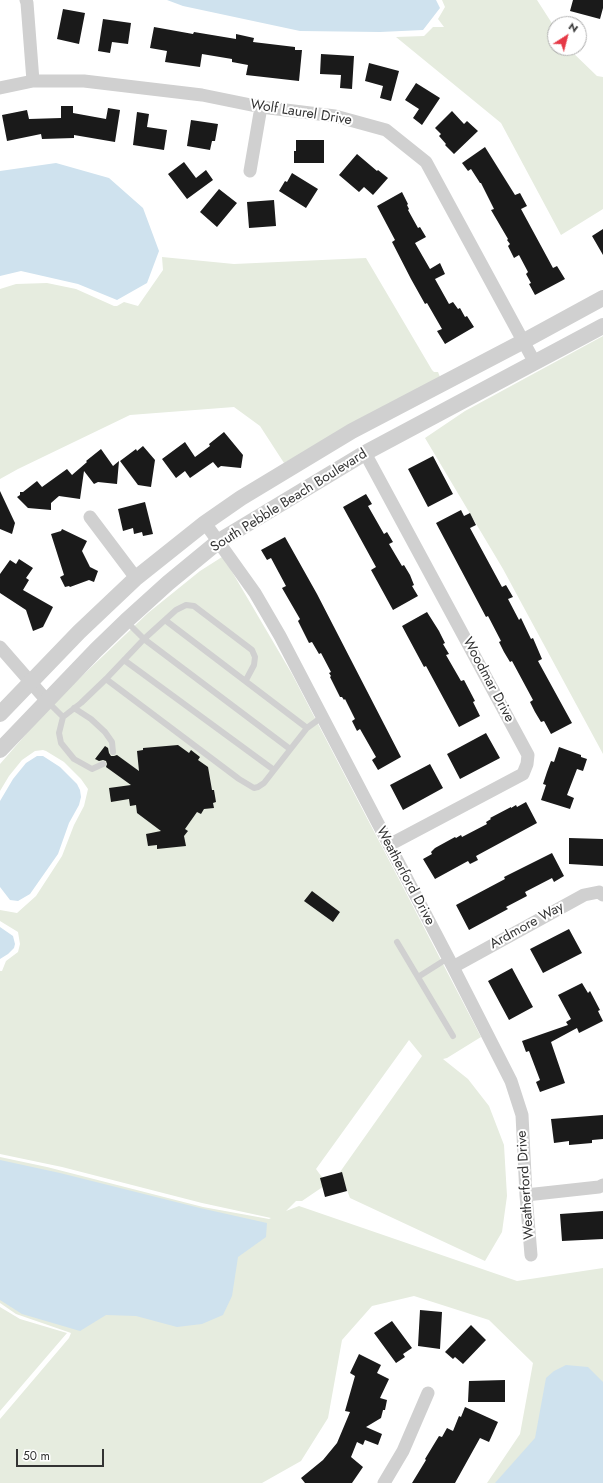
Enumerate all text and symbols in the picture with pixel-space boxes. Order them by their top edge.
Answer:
north arrow [547,16,587,56]
text: N [565,18,582,36]
street label: Wolf Laurel Drive [249,97,353,129]
street label: South Pebble Beach Boulevard [208,446,370,556]
street label: Woodmar Drive [459,635,517,725]
street label: Weatherford Drive [372,824,438,928]
street label: Ardmore Way [487,899,567,953]
street label: Weatherford Drive [514,1130,538,1240]
scale bar [18,1441,106,1467]
text: 50 m [23,1447,50,1465]

